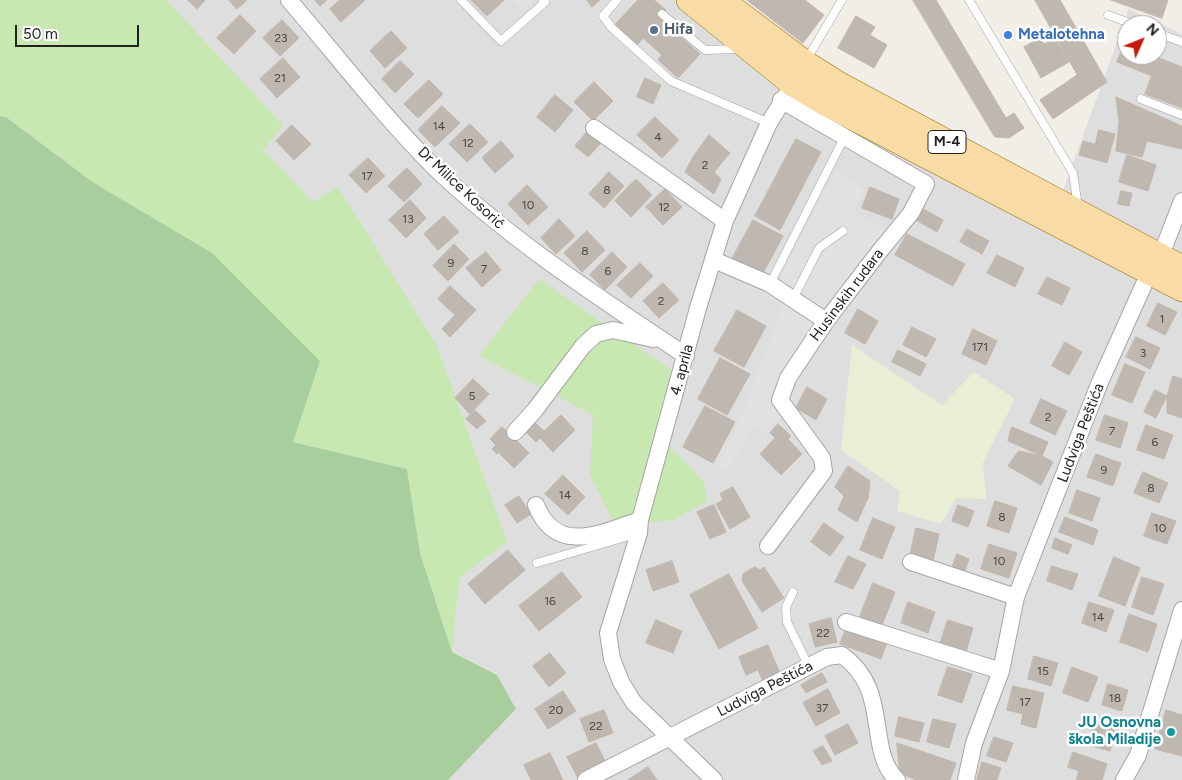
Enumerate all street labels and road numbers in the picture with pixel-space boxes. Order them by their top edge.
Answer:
road number: M-4 [928,130,966,154]
street label: Dr Milice Kosorić [414,143,508,233]
street label: Husinskih rudara [806,245,888,345]
street label: 4. aprila [667,342,697,398]
street label: Ludviga Peštića [1054,381,1108,485]
street label: Ludviga Peštića [714,657,816,721]

